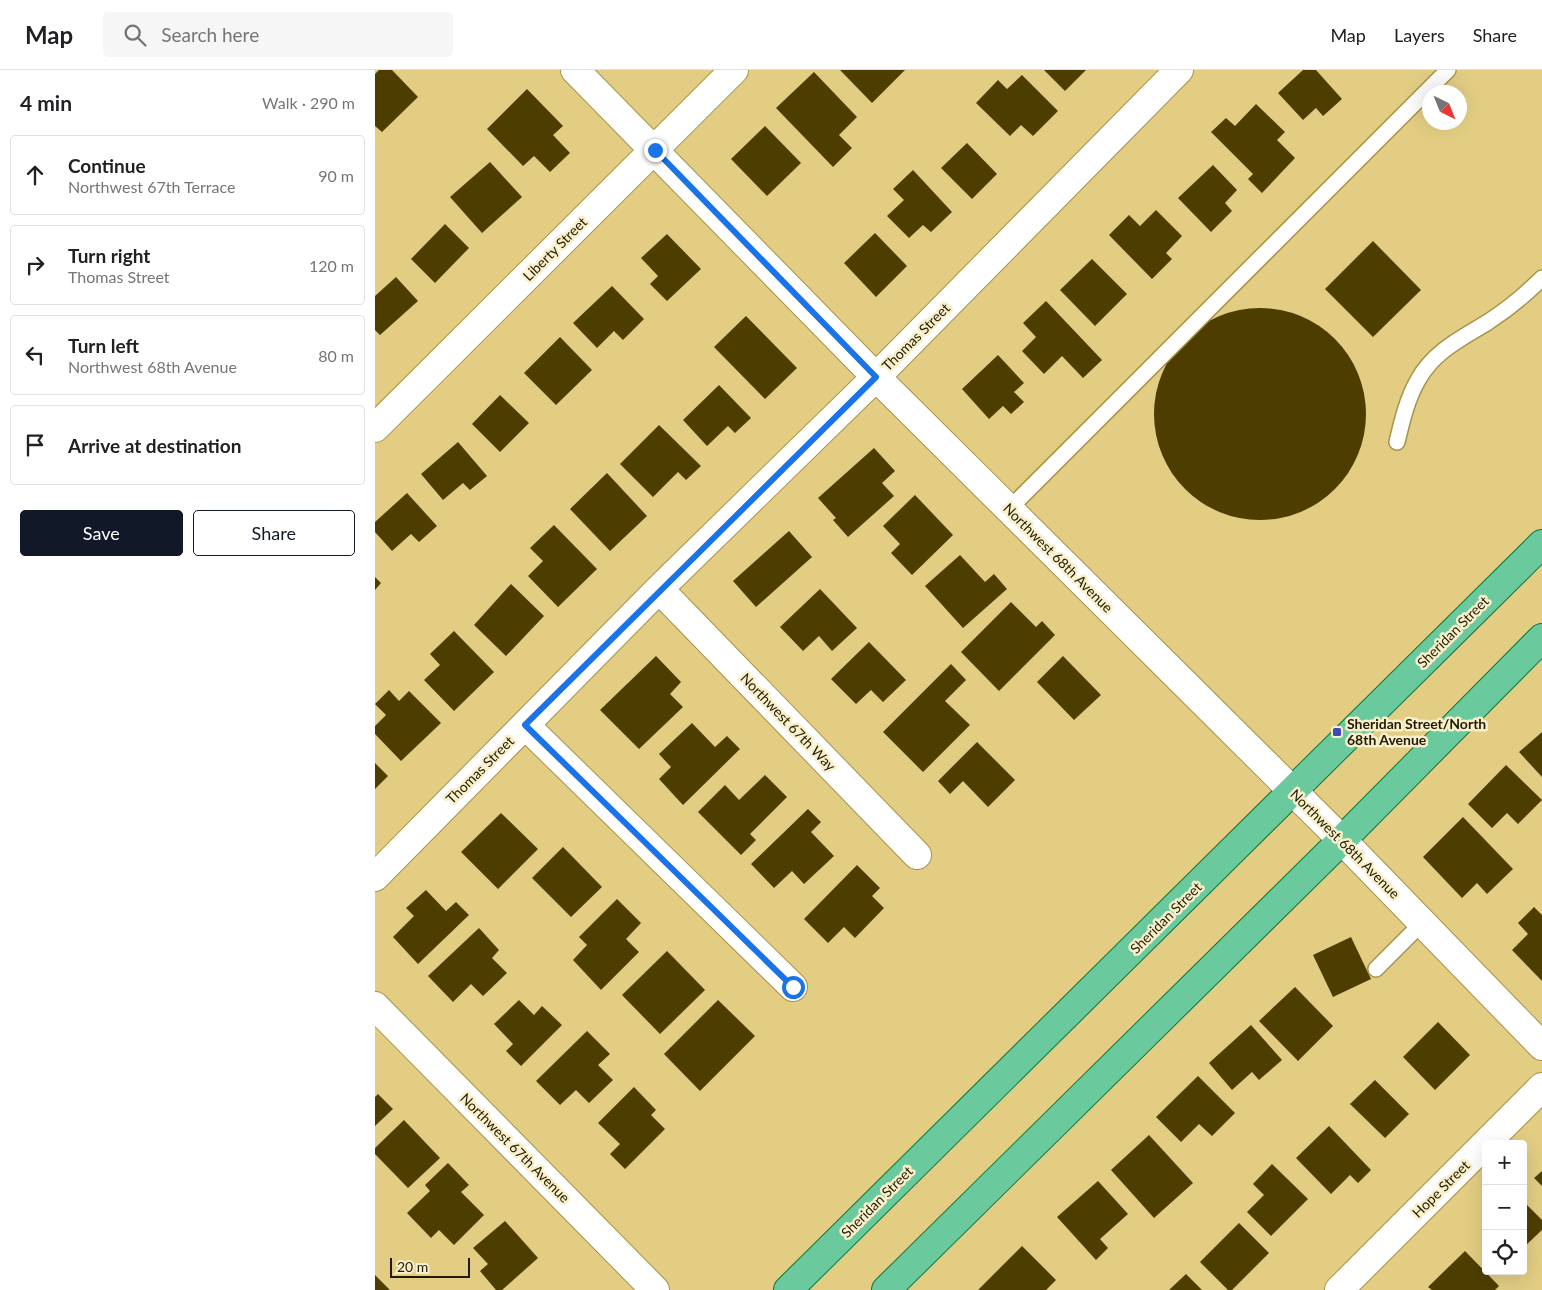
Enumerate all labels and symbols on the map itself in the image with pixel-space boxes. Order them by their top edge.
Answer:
north arrow [1422,85,1467,130]
route end [644,139,667,162]
street label: Liberty Street [519,213,590,284]
street label: Thomas Street [878,299,953,374]
street label: Northwest 68th Avenue [1000,499,1117,616]
street label: Sheridan Street [1413,592,1492,671]
street label: Northwest 67th Way [737,669,840,775]
place label: Sheridan Street/North 68th Avenue [1347,715,1486,748]
marker: Sheridan Street/North 68th Avenue [1331,726,1343,738]
street label: Thomas Street [442,732,517,807]
street label: Northwest 68th Avenue [1287,785,1404,902]
street label: Sheridan Street [1126,878,1205,957]
route start [782,976,805,999]
street label: Northwest 67th Avenue [457,1089,574,1206]
street label: Hope Street [1408,1156,1473,1221]
street label: Sheridan Street [837,1162,916,1241]
scale bar [390,1255,470,1278]

